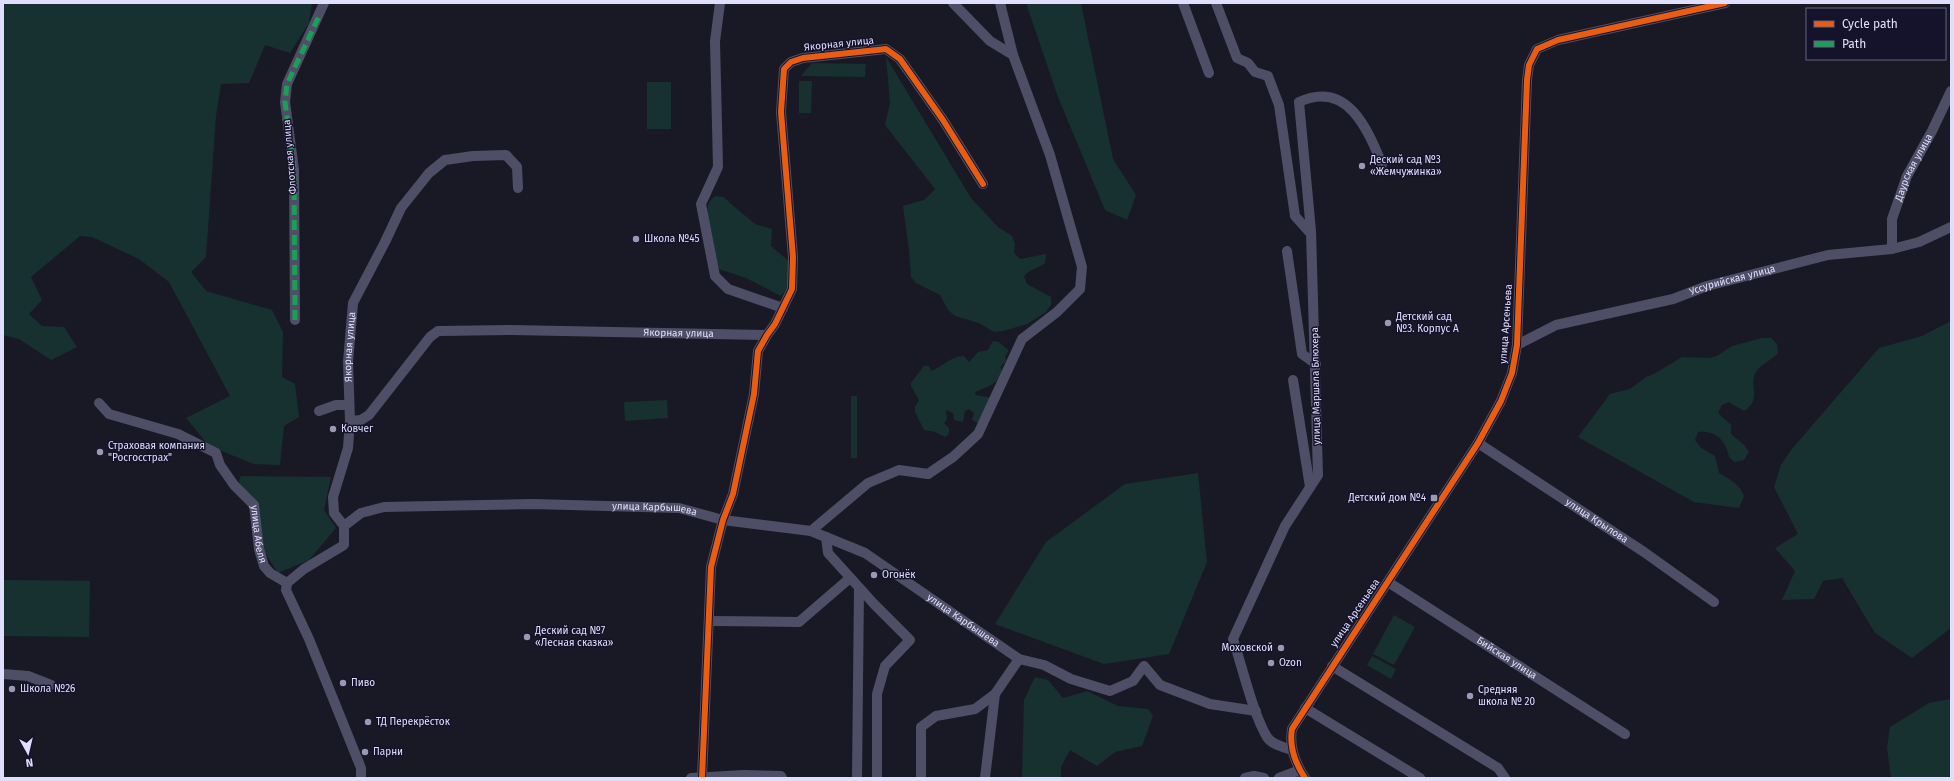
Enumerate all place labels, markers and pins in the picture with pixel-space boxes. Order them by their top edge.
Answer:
place label: Деский сад №3 «Жемчужинка» [1369,154,1442,178]
marker: Деский сад №3 «Жемчужинка» [1357,161,1367,171]
place label: Школа №45 [644,233,699,245]
marker: Школа №45 [631,234,641,244]
place label: Детский сад №3. Корпус А [1395,311,1459,335]
marker: Детский сад №3. Корпус А [1383,318,1393,328]
place label: Ковчег [341,423,374,435]
marker: Ковчег [328,424,338,434]
place label: Страховая компания "Росгосстрах" [108,440,205,464]
marker: Страховая компания "Росгосстрах" [95,447,105,457]
place label: Детский дом №4 [1348,492,1427,504]
marker: Детский дом №4 [1429,493,1439,503]
place label: Огонёк [882,568,916,581]
marker: Огонёк [869,570,879,580]
place label: Деский сад №7 «Лесная сказка» [534,625,614,649]
marker: Деский сад №7 «Лесная сказка» [522,632,532,642]
place label: Моховской [1222,642,1273,654]
marker: Моховской [1276,643,1286,653]
place label: Ozon [1279,657,1302,669]
marker: Ozon [1266,658,1276,668]
place label: Пиво [351,677,375,689]
marker: Пиво [338,678,348,688]
place label: Школа №26 [20,683,75,695]
marker: Школа №26 [7,684,17,694]
place label: Средняя школа № 20 [1478,684,1535,708]
marker: Средняя школа № 20 [1465,691,1475,701]
place label: ТД Перекрёсток [376,715,451,728]
marker: ТД Перекрёсток [363,717,373,727]
place label: Парни [373,746,403,758]
marker: Парни [360,747,370,757]

